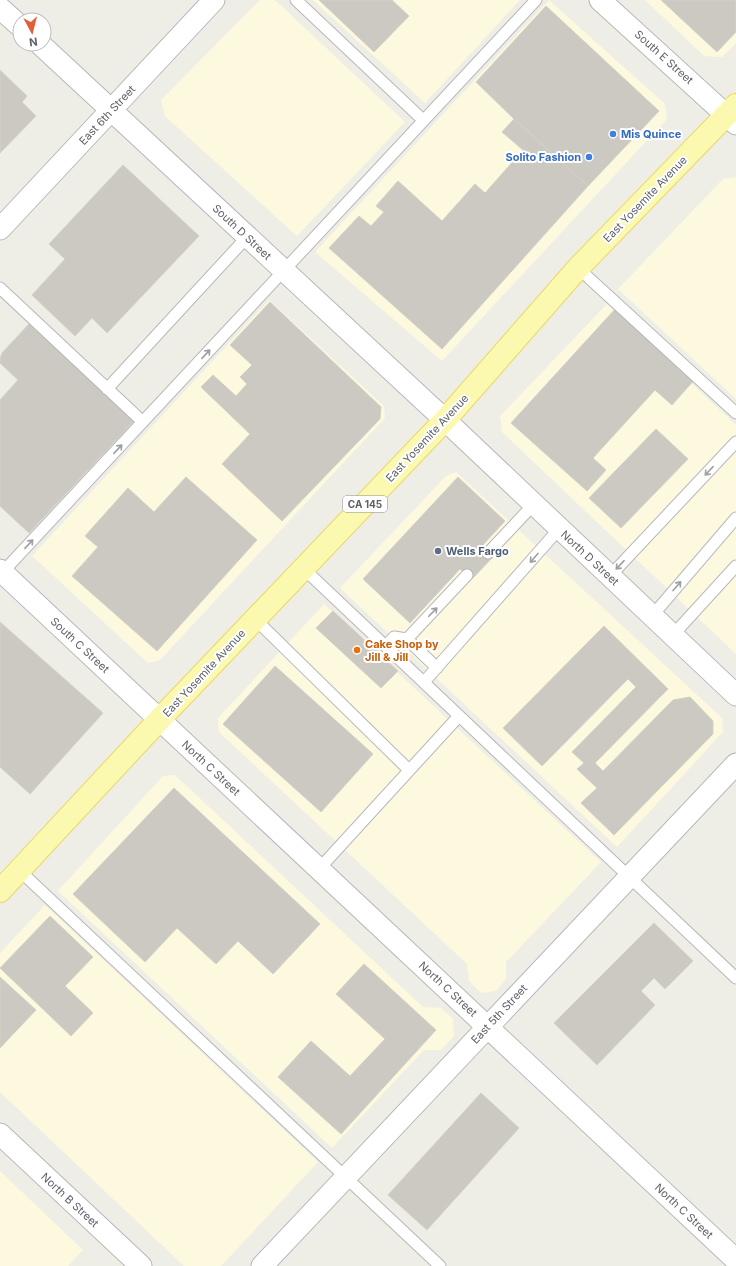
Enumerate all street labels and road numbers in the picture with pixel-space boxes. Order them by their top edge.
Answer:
street label: South E Street [632,27,697,87]
street label: East 6th Street [76,82,138,148]
street label: East Yosemite Avenue [600,153,690,245]
street label: South D Street [210,201,275,263]
street label: East Yosemite Avenue [383,391,471,485]
road number: CA 145 [343,496,387,512]
street label: North D Street [558,527,622,589]
street label: South C Street [48,614,113,676]
street label: East Yosemite Avenue [160,626,248,720]
street label: North C Street [179,737,243,799]
street label: North C Street [416,958,480,1020]
street label: East 5th Street [468,981,530,1047]
street label: North B Street [38,1170,102,1231]
street label: North C Street [652,1180,716,1242]

